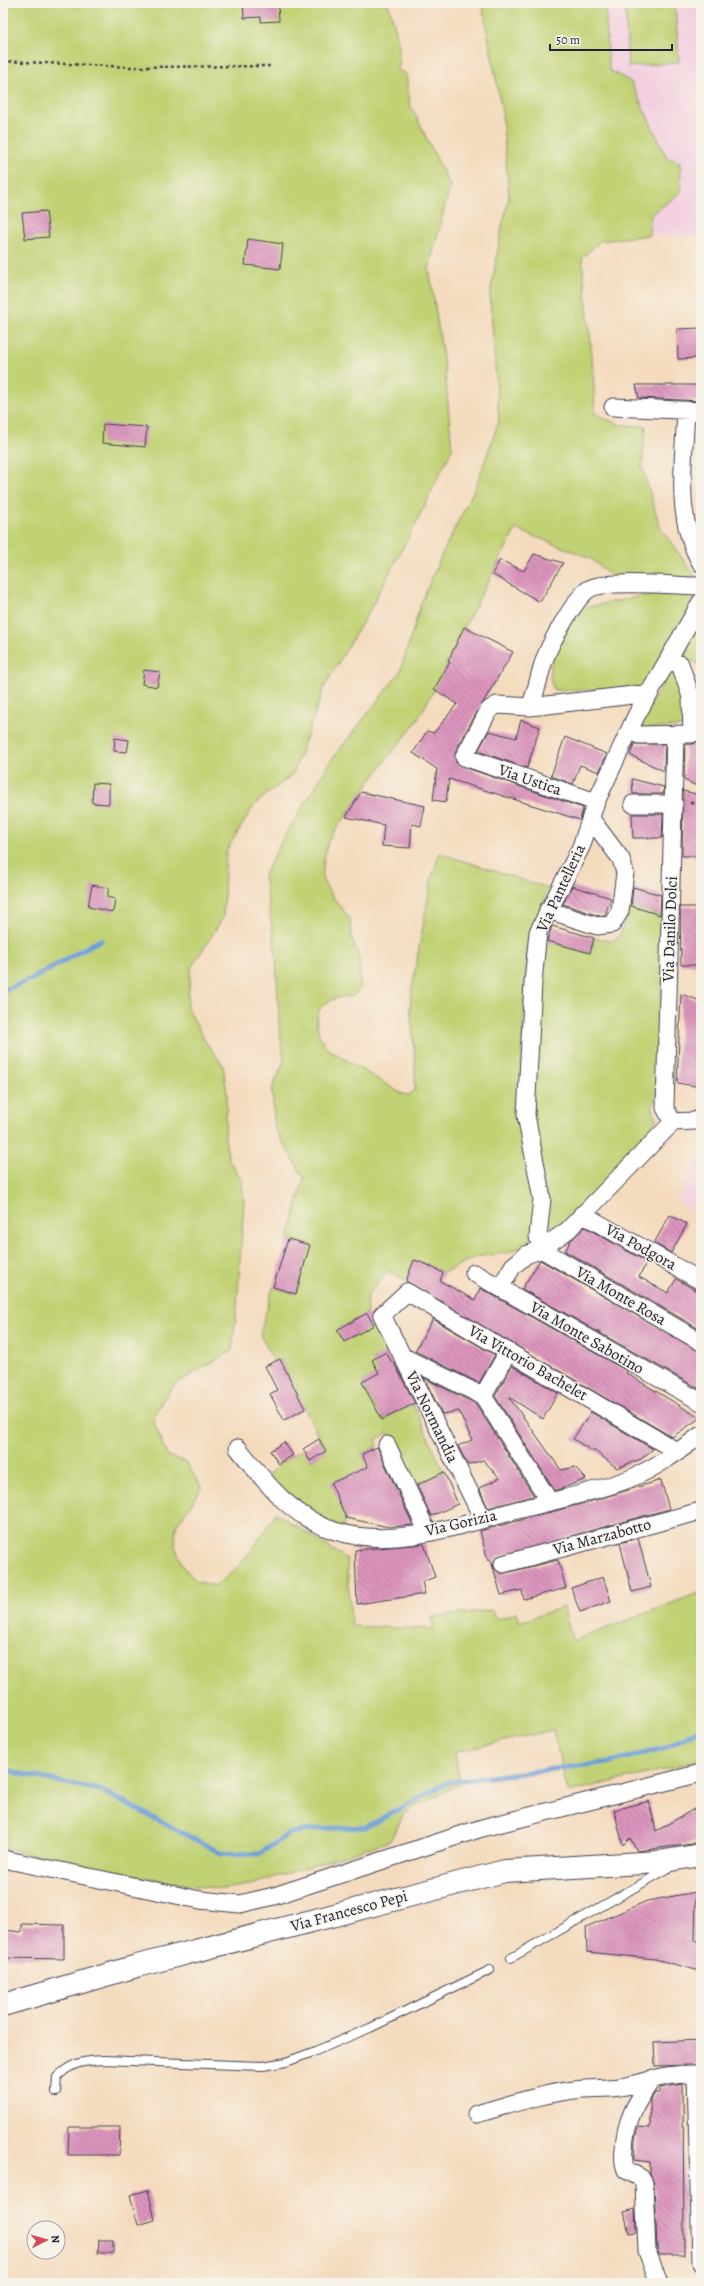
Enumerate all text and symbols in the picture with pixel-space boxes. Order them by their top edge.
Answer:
scale bar [550,26,672,52]
text: 50 m [556,32,580,48]
street label: Via Ustica [495,759,565,801]
street label: Via Pantelleria [531,840,591,936]
street label: Via Danilo Dolci [657,876,683,983]
street label: Via Podgora [601,1218,681,1276]
street label: Via Monte Rosa [571,1261,671,1331]
street label: Via Monte Sabotino [525,1296,648,1380]
street label: Via Vittorio Bachelet [464,1319,592,1406]
street label: Via Normandia [400,1367,464,1467]
street label: Via Gorizia [422,1504,499,1542]
street label: Via Marzabotto [550,1513,653,1561]
street label: Via Francesco Pepi [287,1885,410,1937]
north arrow [26,2220,66,2260]
text: N [48,2234,63,2244]

